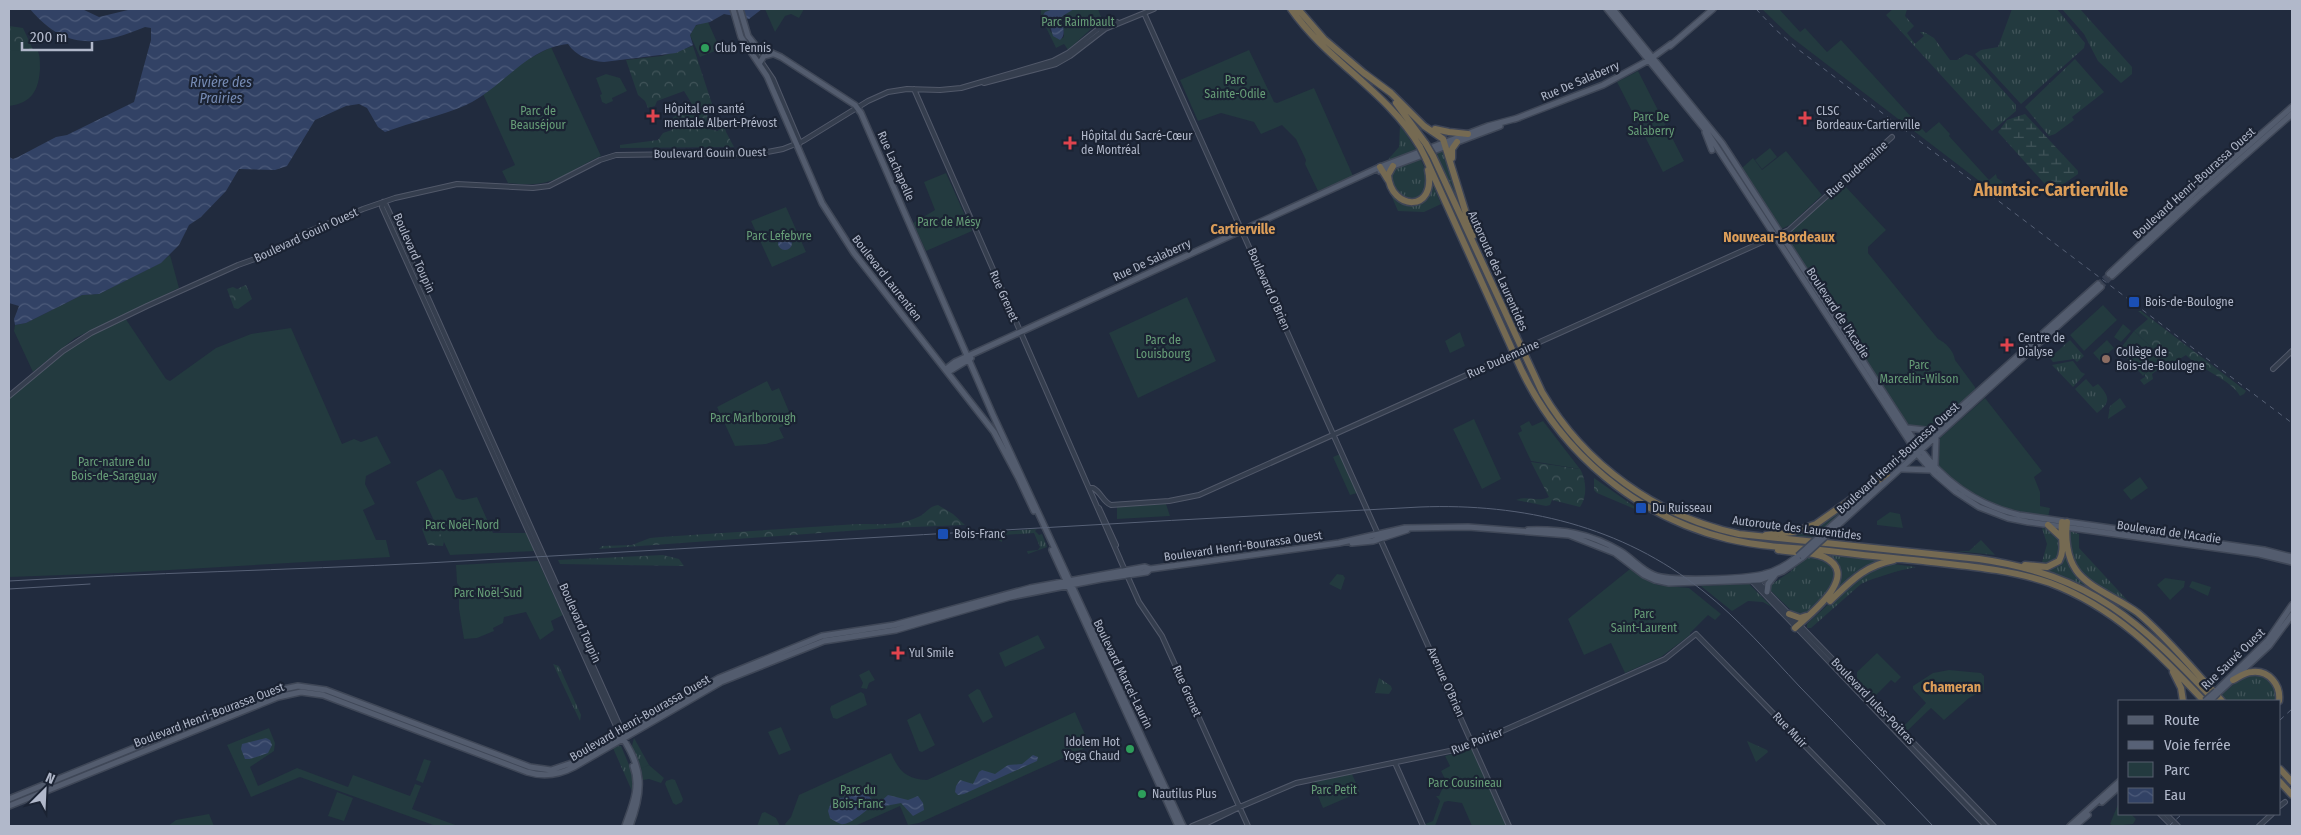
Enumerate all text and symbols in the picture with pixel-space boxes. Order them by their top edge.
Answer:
park label: Parc Raimbault [1041,15,1115,29]
scale bar [22,20,92,52]
text: 200 m [30,28,67,46]
place label: Club Tennis [715,41,771,55]
marker: Club Tennis [699,42,711,54]
street label: Rue De Salaberry [1539,58,1622,104]
park label: Parc Sainte-Odile [1204,73,1266,101]
water label: Rivière des Prairies [190,74,252,107]
place label: Hôpital en santé mentale Albert-Prévost [664,102,777,130]
park label: Parc de Beauséjour [510,104,567,132]
place label: CLSC Bordeaux-Cartierville [1816,104,1920,132]
marker: Hôpital en santé mentale Albert-Prévost [646,109,660,123]
park label: Parc De Salaberry [1628,110,1675,138]
marker: CLSC Bordeaux-Cartierville [1798,111,1812,125]
street label: Boulevard Henri-Bourassa Ouest [2130,124,2258,242]
street label: Rue Lachapelle [874,129,918,203]
place label: Hôpital du Sacré-Cœur de Montréal [1081,129,1193,157]
marker: Hôpital du Sacré-Cœur de Montréal [1063,136,1077,150]
street label: Rue Dudemaine [1823,138,1891,200]
street label: Boulevard Gouin Ouest [654,145,767,161]
district label: Ahuntsic-Cartierville [1973,179,2128,201]
street label: Boulevard Gouin Ouest [252,205,360,265]
street label: Autoroute des Laurentides [1465,209,1531,333]
street label: Boulevard Toupin [390,211,438,295]
park label: Parc de Mésy [917,215,981,229]
district label: Cartierville [1211,221,1275,238]
park label: Parc Lefebvre [746,229,812,243]
district label: Nouveau-Bordeaux [1723,229,1835,246]
street label: Boulevard Laurentien [849,232,925,324]
street label: Rue De Salaberry [1111,236,1194,284]
street label: Boulevard O'Brien [1245,246,1293,332]
street label: Boulevard de l'Acadie [1804,265,1873,361]
street label: Rue Grenet [987,268,1021,324]
marker: Bois-de-Boulogne [2127,295,2141,309]
place label: Bois-de-Boulogne [2145,295,2234,309]
place label: Centre de Dialyse [2018,331,2065,359]
park label: Parc de Louisbourg [1136,333,1191,361]
street label: Rue Dudemaine [1465,337,1541,381]
marker: Centre de Dialyse [2000,338,2014,352]
place label: Collège de Bois-de-Boulogne [2116,345,2205,373]
marker: Collège de Bois-de-Boulogne [2100,353,2112,365]
park label: Parc Marcelin-Wilson [1880,358,1959,386]
street label: Boulevard Henri-Bourassa Ouest [1834,399,1962,517]
park label: Parc Marlborough [710,411,796,425]
park label: Parc-nature du Bois-de-Saraguay [71,455,158,483]
marker: Du Ruisseau [1634,501,1648,515]
place label: Du Ruisseau [1652,501,1712,515]
street label: Autoroute des Laurentides [1732,513,1862,543]
park label: Parc Noël-Nord [425,518,499,532]
street label: Boulevard de l'Acadie [2116,518,2222,546]
marker: Bois-Franc [936,527,950,541]
place label: Bois-Franc [954,527,1005,541]
street label: Boulevard Henri-Bourassa Ouest [1163,528,1323,564]
street label: Boulevard Toupin [556,581,604,665]
park label: Parc Noël-Sud [454,586,522,600]
park label: Parc Saint-Laurent [1611,607,1677,635]
street label: Boulevard Marcel-Laurin [1090,617,1156,731]
street label: Rue Sauvé Ouest [2198,625,2268,693]
street label: Avenue O'Brien [1424,645,1468,719]
marker: Yul Smile [891,646,905,660]
place label: Yul Smile [909,646,954,660]
street label: Boulevard Jules-Poitras [1828,655,1918,747]
street label: Rue Grenet [1170,663,1204,719]
street label: Boulevard Henri-Bourassa Ouest [567,672,713,764]
district label: Chameran [1923,679,1981,696]
street label: Boulevard Henri-Bourassa Ouest [132,680,286,750]
legend [2118,700,2281,815]
street label: Rue Muir [1770,709,1811,751]
text: Route [2164,711,2200,729]
street label: Rue Poirier [1449,724,1506,757]
place label: Idolem Hot Yoga Chaud [1063,735,1120,763]
text: Voie ferrée [2164,736,2231,754]
marker: Idolem Hot Yoga Chaud [1124,743,1136,755]
text: Parc [2164,761,2190,779]
north arrow [20,765,70,815]
text: N [43,769,57,788]
park label: Parc Cousineau [1428,776,1502,790]
park label: Parc du Bois-Franc [832,783,884,811]
park label: Parc Petit [1311,783,1357,797]
text: Eau [2164,786,2186,804]
place label: Nautilus Plus [1152,787,1217,801]
marker: Nautilus Plus [1136,788,1148,800]

